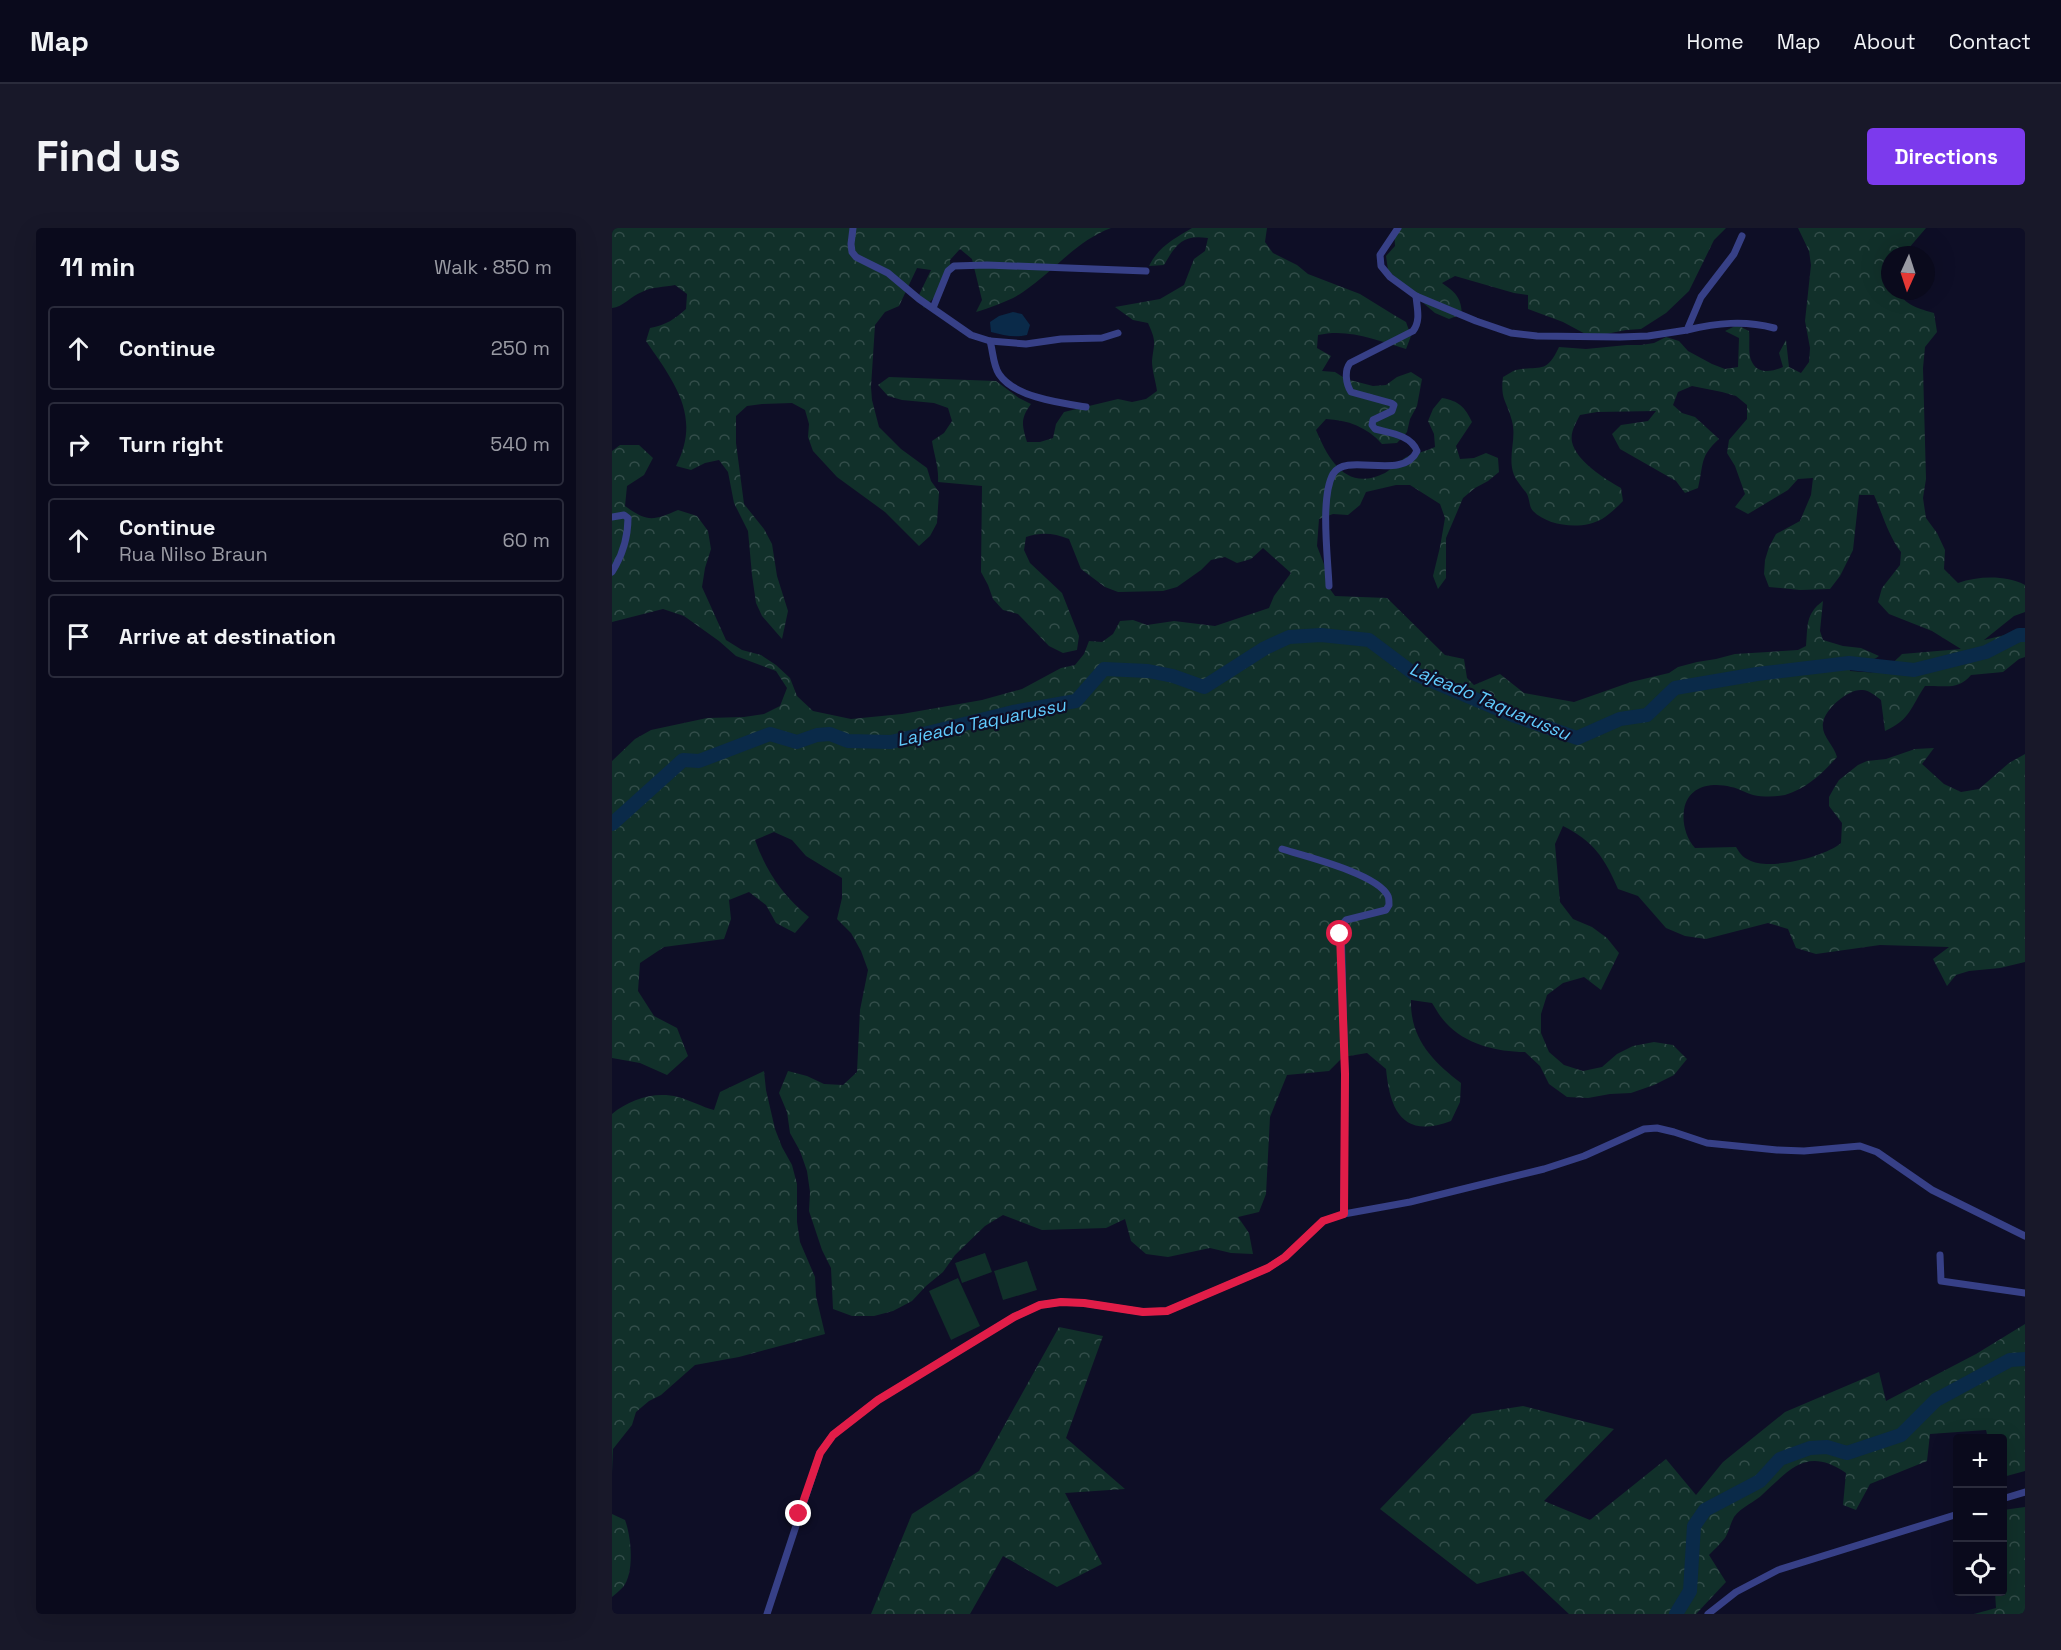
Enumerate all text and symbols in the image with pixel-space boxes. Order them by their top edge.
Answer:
text: Map [30,23,89,59]
text: Home [1686,28,1744,55]
text: Map [1777,28,1821,55]
text: About [1854,28,1916,55]
text: Contact [1949,28,2031,55]
button: Directions [1867,128,2025,185]
text: Find us [36,130,181,183]
north arrow [1881,246,1935,300]
text: 11 min [60,250,135,284]
text: Walk · 850 m [434,254,552,280]
icon: ahead [62,332,95,365]
text: Continue [119,334,215,362]
text: 250 m [491,335,550,361]
icon: right [62,428,95,461]
text: Turn right [119,430,224,458]
text: 540 m [490,431,550,457]
text: Continue [119,513,215,541]
icon: ahead [62,524,95,557]
text: 60 m [503,527,550,553]
text: Rua Nilso Braun [119,541,268,567]
icon: arrive [62,620,95,653]
text: Arrive at destination [119,622,336,650]
water label: Lajeado Taquarussu [1406,657,1575,746]
water label: Lajeado Taquarussu [894,693,1069,751]
route start [1326,920,1352,946]
map controls [1953,1434,2007,1596]
button: + [1953,1434,2007,1488]
button: − [1953,1488,2007,1542]
route end [785,1500,811,1526]
button: locate [1953,1542,2007,1596]

